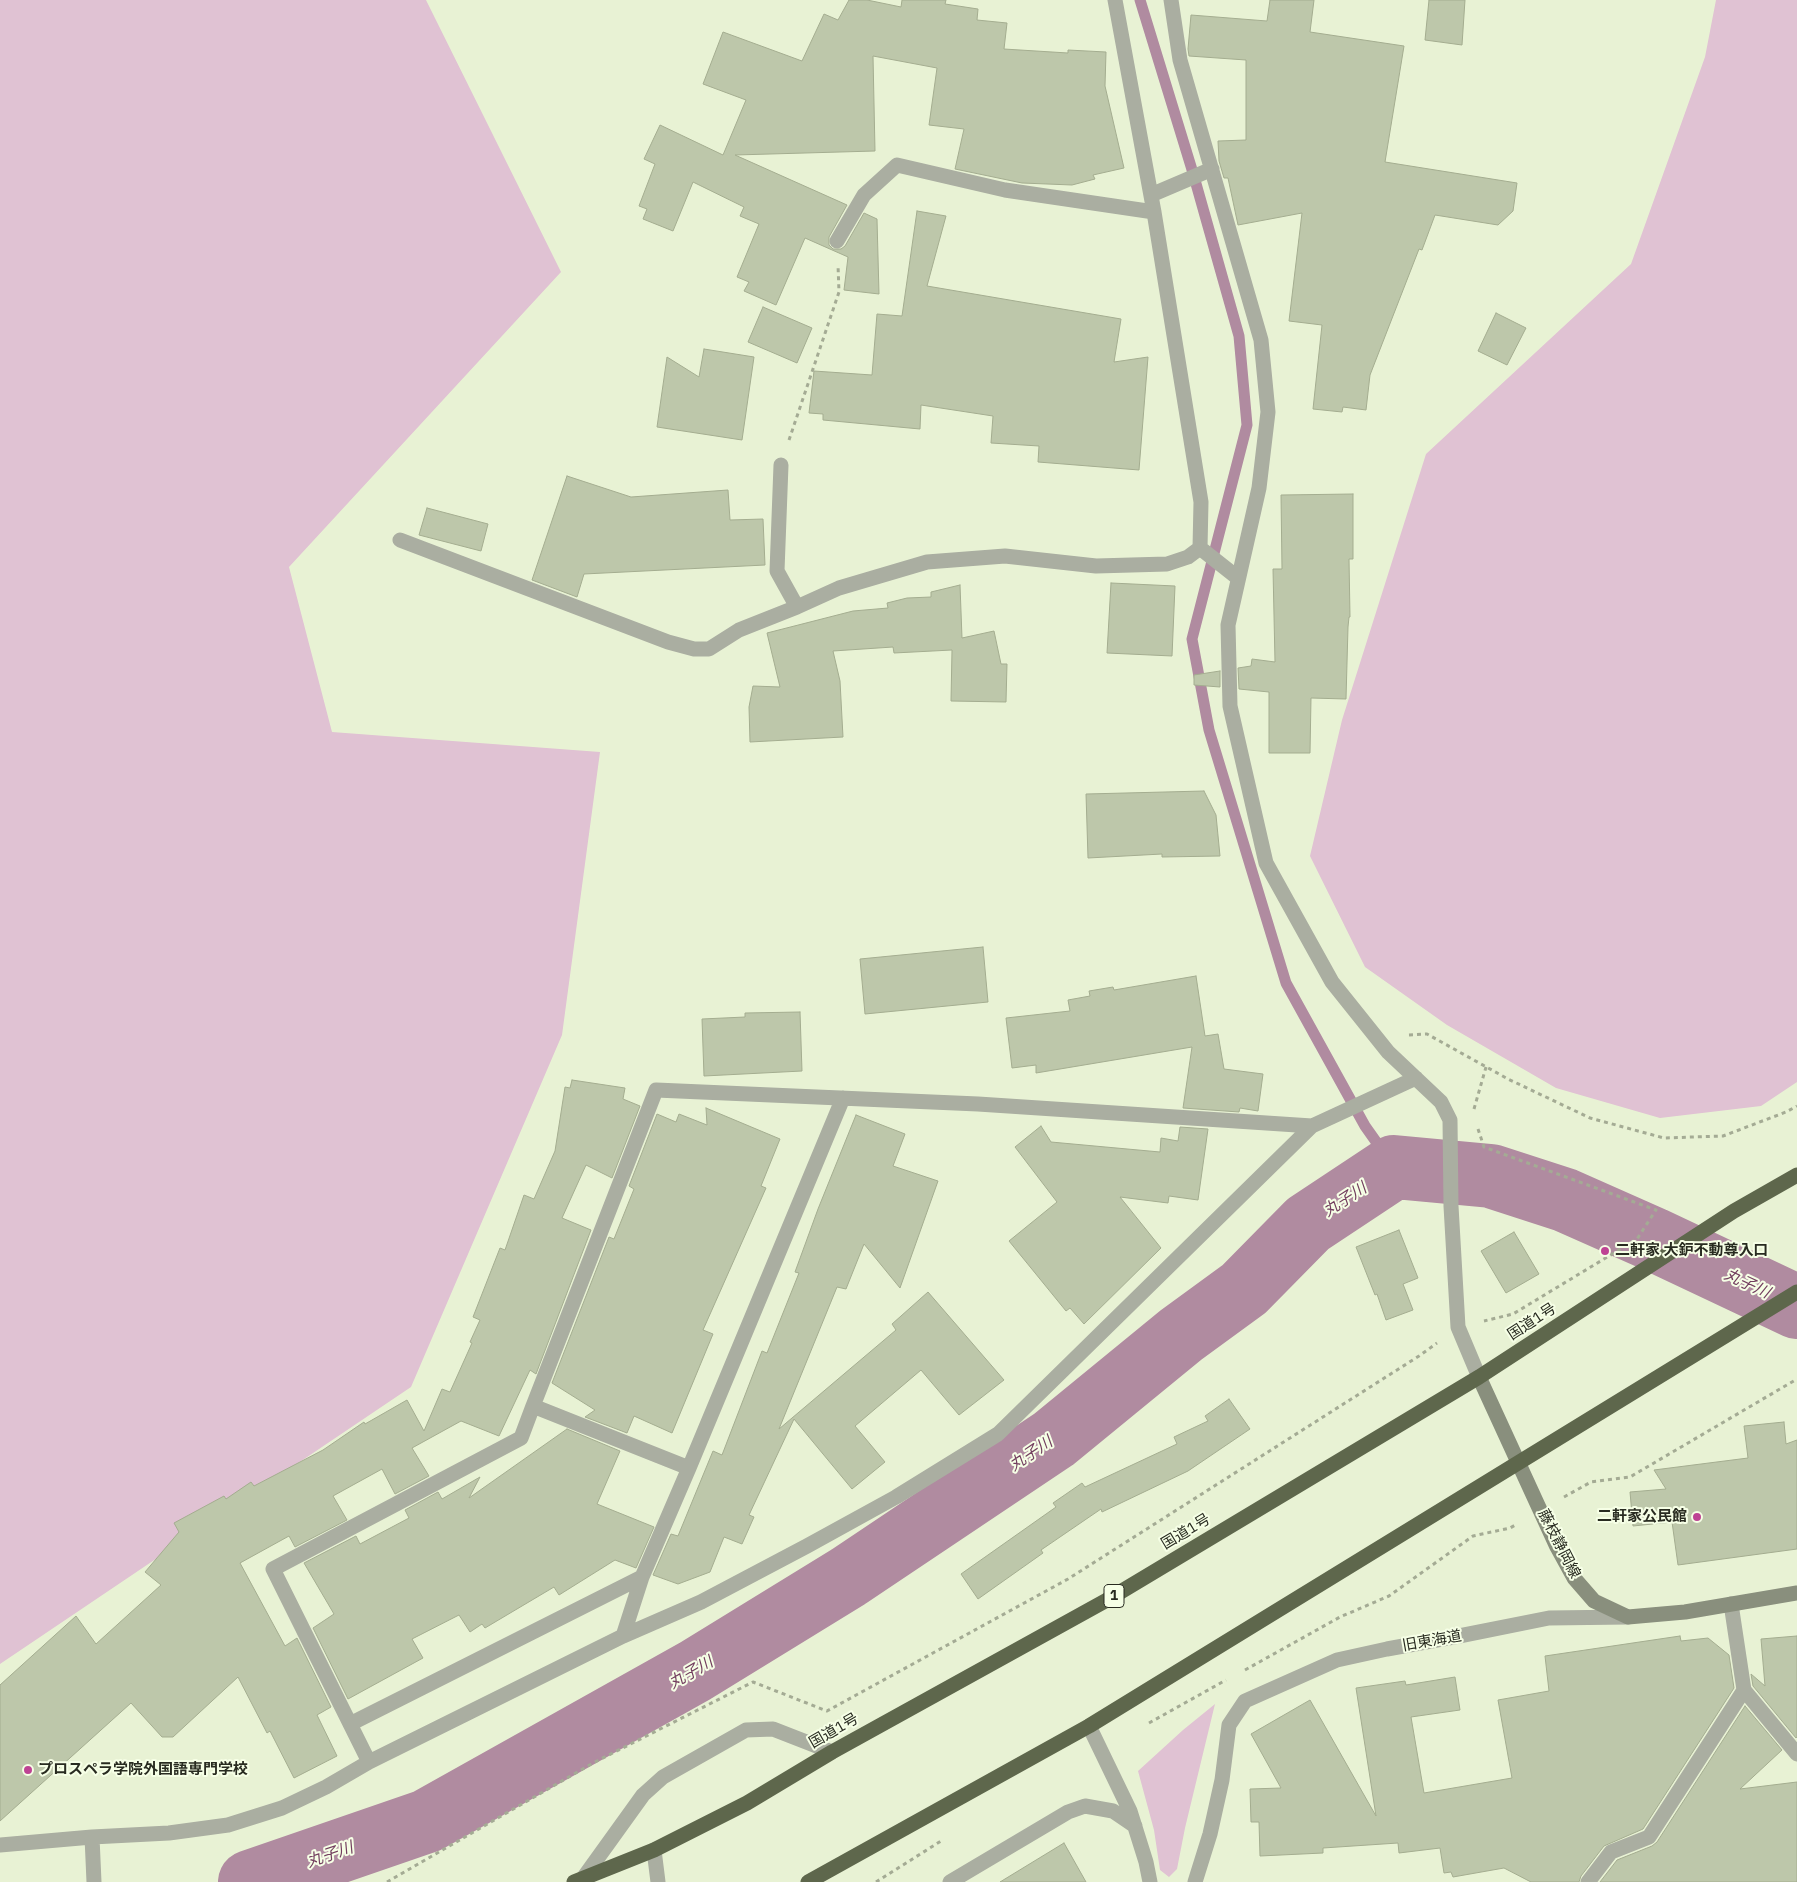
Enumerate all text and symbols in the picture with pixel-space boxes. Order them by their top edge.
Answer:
water label: 丸子川 [1320,1179,1370,1221]
place label: 二軒家 大鈩不動尊入口 [1615,1242,1769,1260]
marker: 二軒家 大鈩不動尊入口 [1599,1245,1611,1257]
water label: 丸子川 [1721,1265,1773,1303]
street label: 国道1号 [1504,1300,1560,1344]
water label: 丸子川 [1006,1433,1056,1475]
street label: 藤枝静岡線 [1534,1507,1584,1581]
place label: 二軒家公民館 [1597,1508,1687,1526]
street label: 国道1号 [1158,1510,1214,1554]
marker: 二軒家公民館 [1691,1511,1703,1523]
road number: 1 [1104,1584,1124,1608]
street label: 旧東海道 [1401,1627,1463,1655]
water label: 丸子川 [665,1653,717,1693]
street label: 国道1号 [806,1710,862,1752]
place label: プロスペラ学院外国語専門学校 [38,1761,248,1779]
marker: プロスペラ学院外国語専門学校 [22,1764,34,1776]
water label: 丸子川 [304,1838,356,1872]

